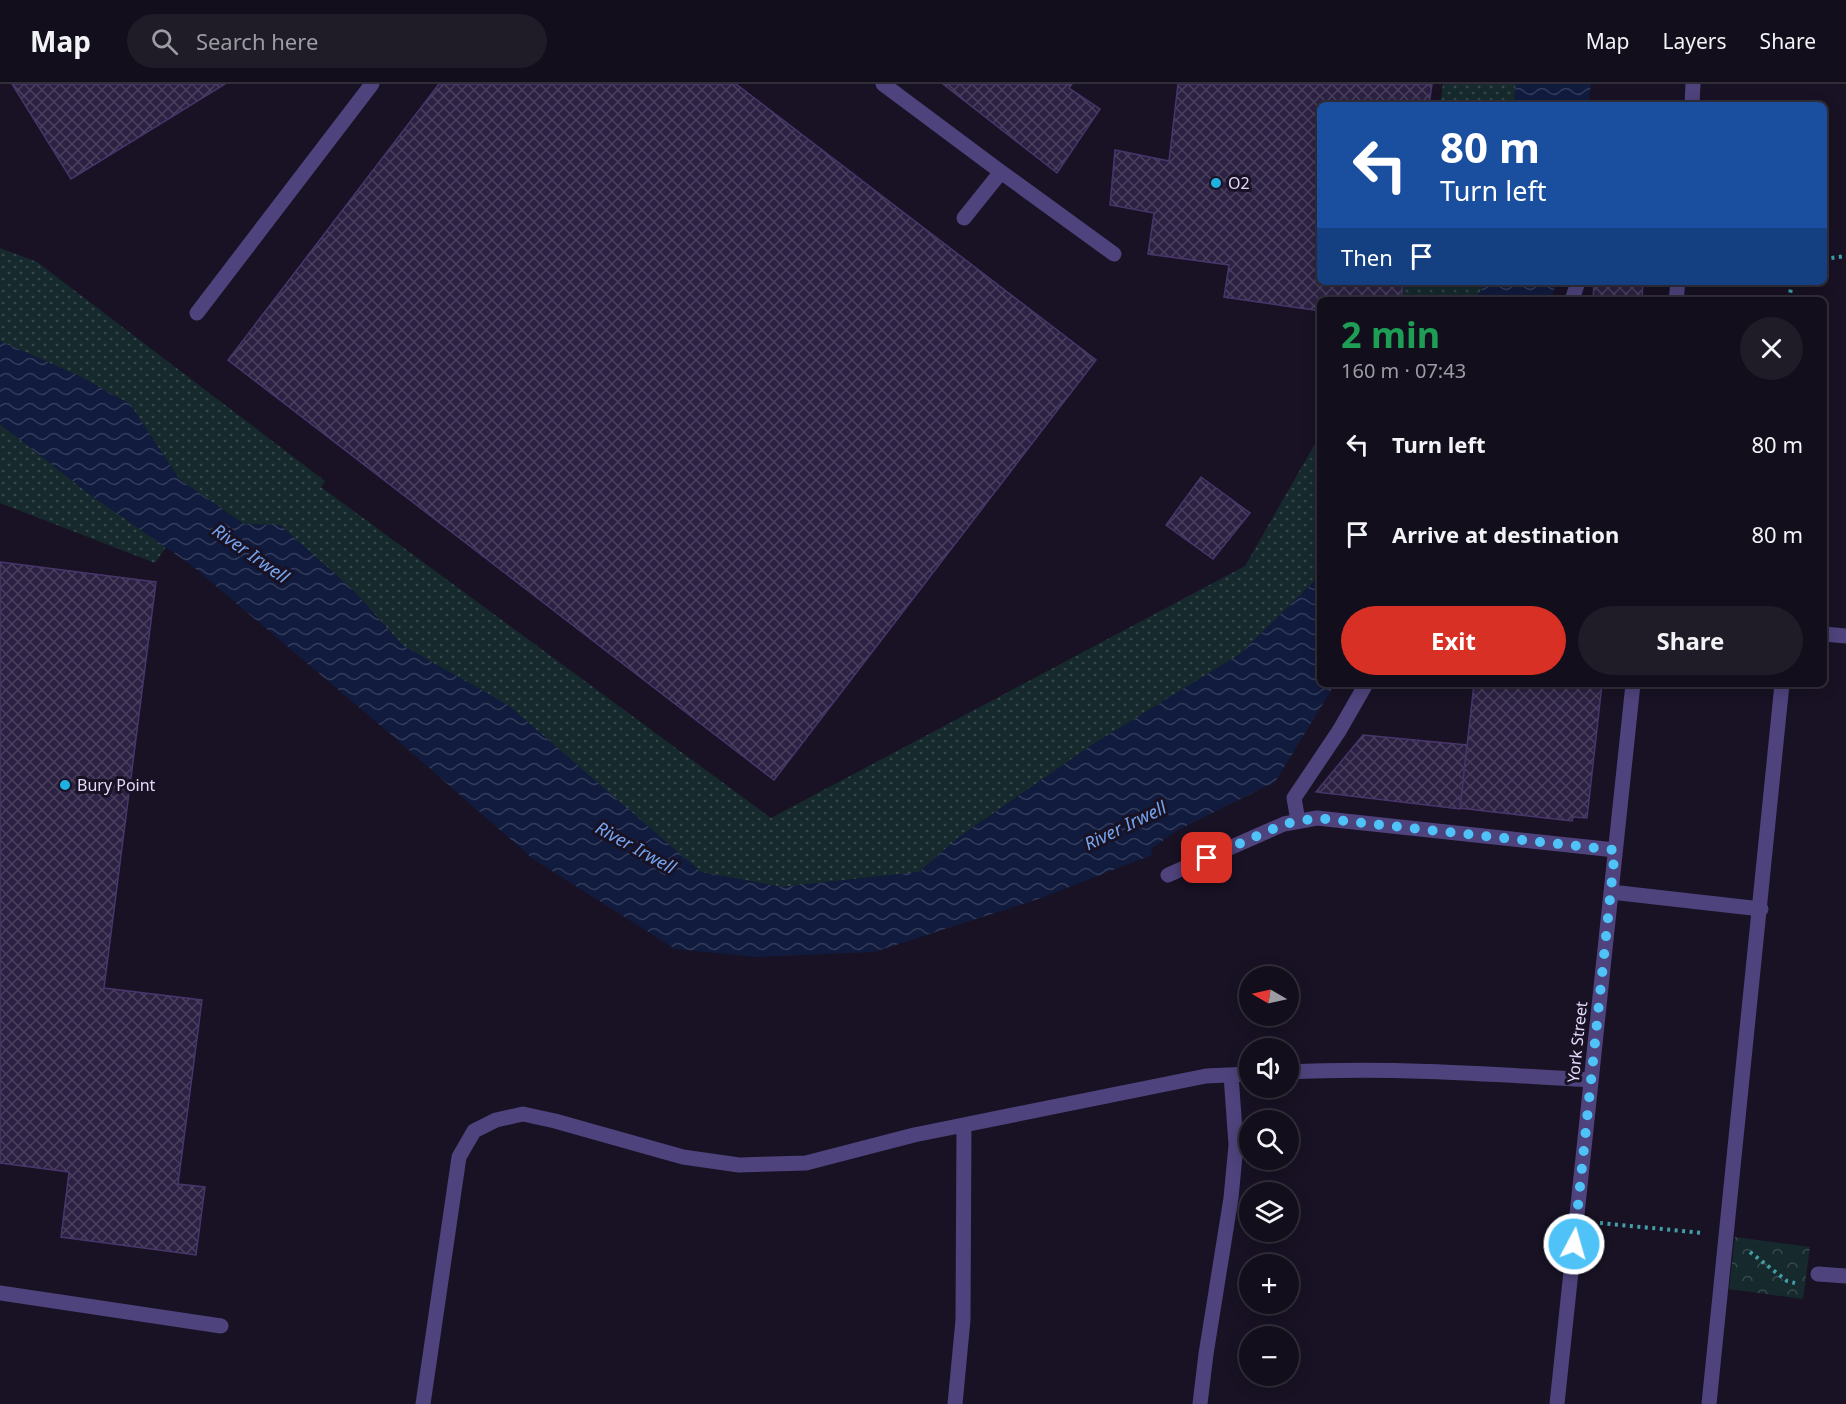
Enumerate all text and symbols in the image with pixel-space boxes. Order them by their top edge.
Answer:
search box [127,14,547,68]
text: Map [30,22,91,60]
icon: search [148,25,181,58]
text: Search here [196,26,318,56]
text: Map [1586,27,1630,55]
text: Layers [1663,27,1727,55]
text: Share [1760,27,1816,55]
text: 80 m [1440,118,1540,175]
icon: left [1341,126,1419,204]
place label: O2 [1228,172,1250,194]
text: Turn left [1440,172,1546,209]
marker: O2 [1209,176,1223,190]
icon: arrive [1405,240,1438,273]
text: Then [1341,242,1393,272]
text: 2 min [1341,310,1440,359]
button: close [1740,317,1803,380]
text: 160 m · 07:43 [1341,357,1466,384]
icon: left [1341,428,1374,461]
text: Turn left [1392,429,1486,459]
text: 80 m [1752,429,1803,459]
water label: River Irwell [208,518,294,588]
icon: arrive [1341,518,1374,551]
text: Arrive at destination [1392,519,1619,549]
text: 80 m [1752,519,1803,549]
button: Exit [1341,606,1566,675]
button: Share [1578,606,1803,675]
place label: Bury Point [77,774,156,796]
marker: Bury Point [58,778,72,792]
water label: River Irwell [1080,795,1170,855]
water label: River Irwell [591,815,681,879]
pin [1181,832,1232,883]
icon: arrive [1190,841,1223,874]
north arrow [1239,966,1299,1026]
map controls [1239,966,1299,1386]
street label: York Street [1562,1000,1592,1084]
button: sound [1239,1038,1299,1098]
button: search [1239,1110,1299,1170]
button: layers [1239,1182,1299,1242]
position arrow [1542,1212,1606,1276]
button: + [1239,1254,1299,1314]
button: − [1239,1326,1299,1386]

